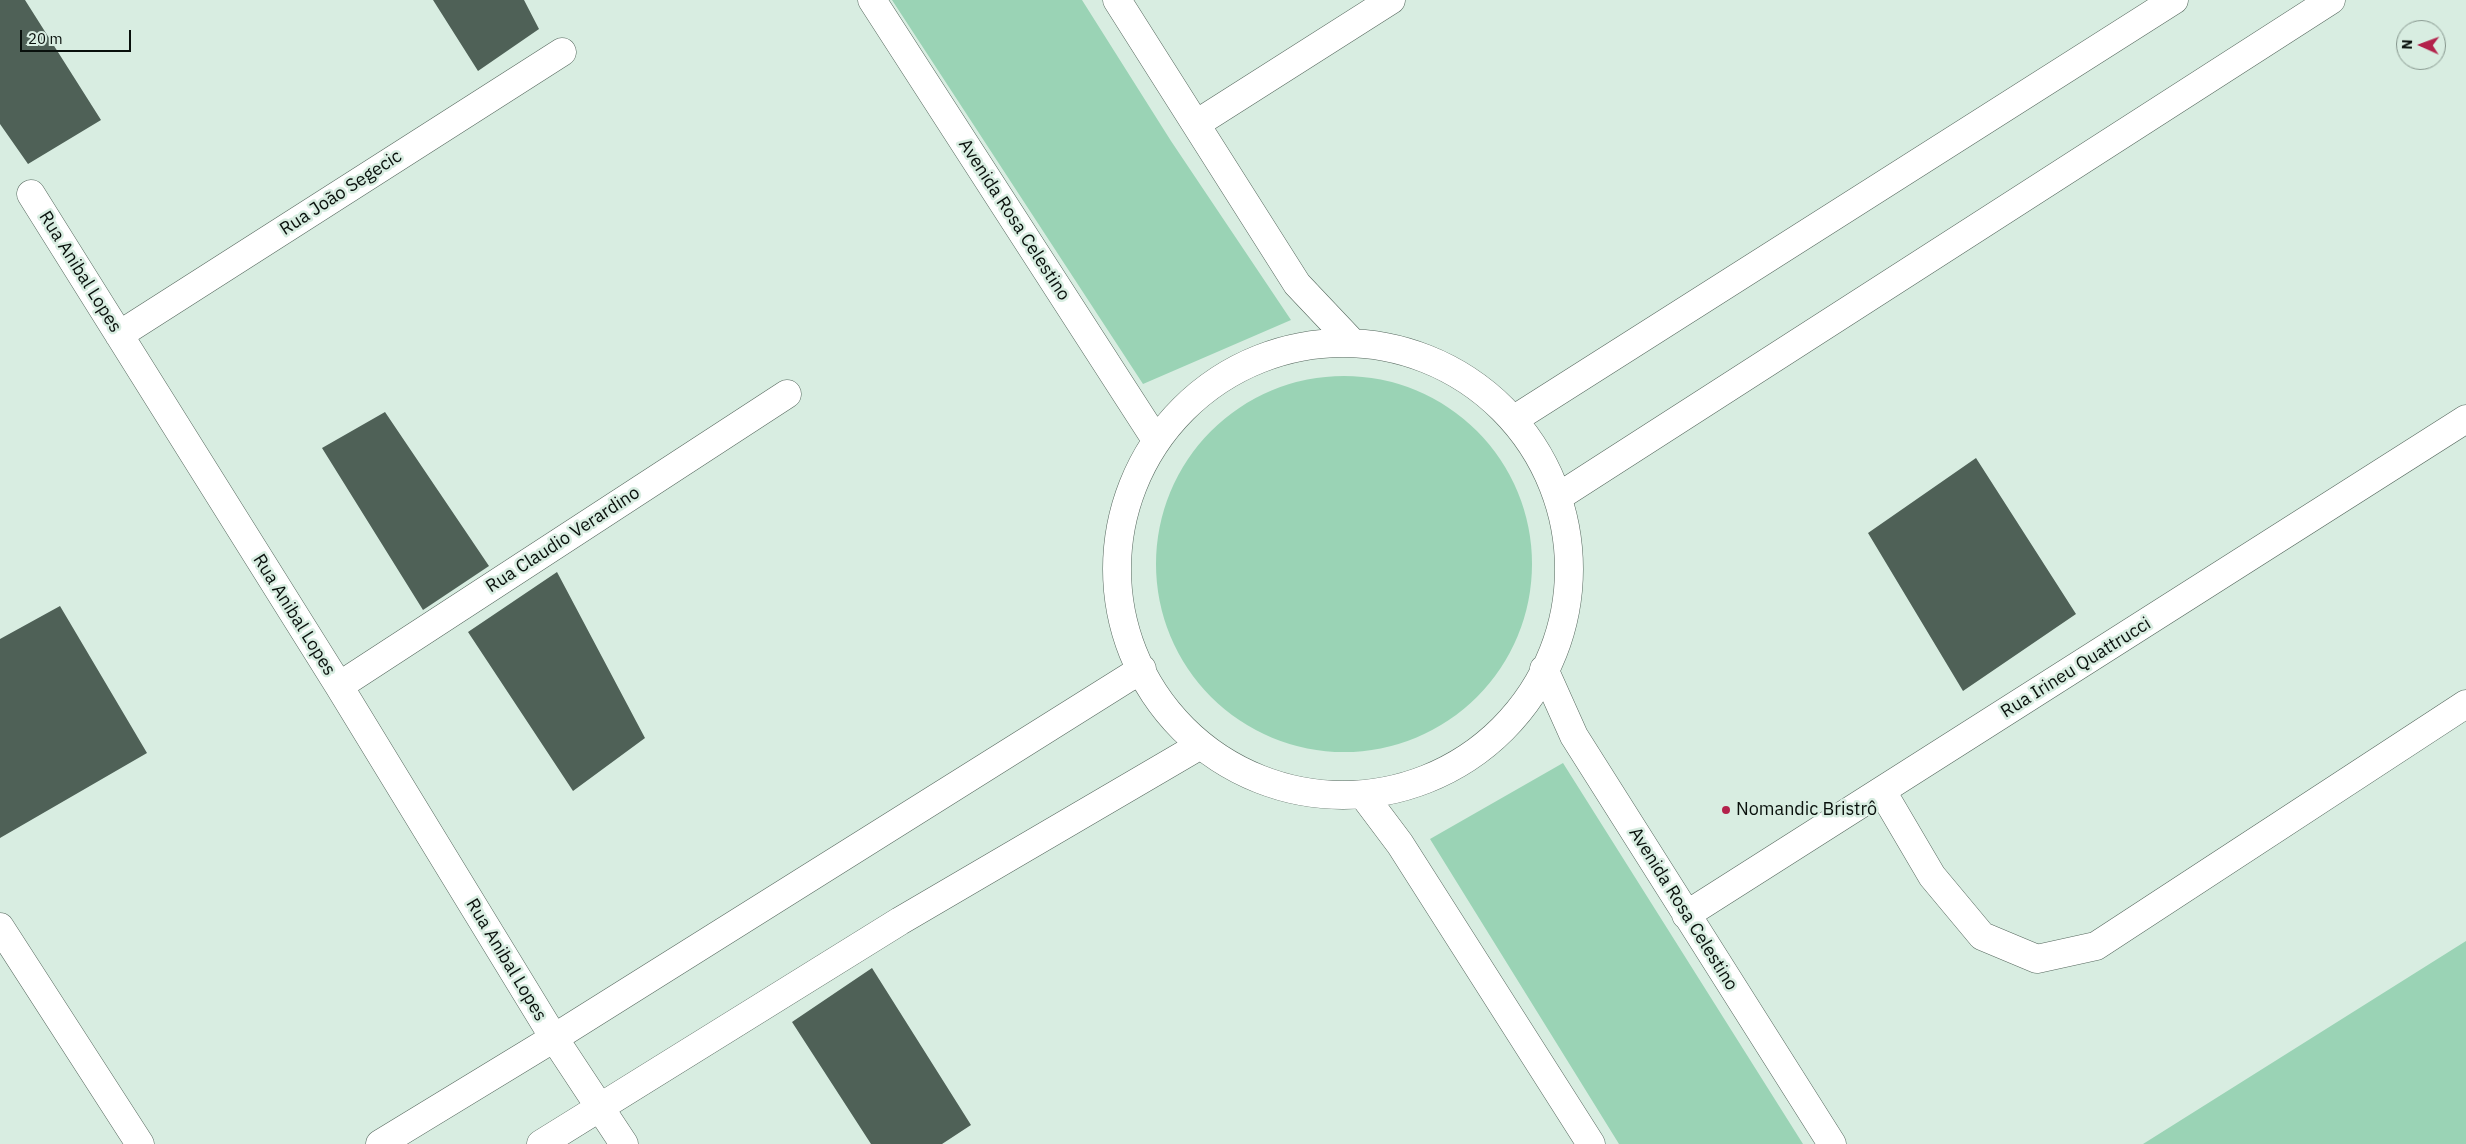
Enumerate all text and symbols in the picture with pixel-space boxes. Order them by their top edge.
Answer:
scale bar [22,20,134,52]
north arrow [2396,20,2446,70]
text: 20 m [28,29,63,48]
text: N [2398,39,2416,50]
street label: Avenida Rosa Celestino [954,135,1074,305]
street label: Rua João Segecic [276,146,406,240]
street label: Rua Anibal Lopes [34,207,126,337]
street label: Rua Claudio Verardino [482,482,644,598]
street label: Rua Anibal Lopes [248,550,340,680]
street label: Rua Irineu Quattrucci [1997,613,2155,723]
place label: Nomandic Bristrô [1736,799,1877,821]
marker: Nomandic Bristrô [1720,804,1732,816]
street label: Avenida Rosa Celestino [1624,823,1742,995]
street label: Rua Anibal Lopes [461,895,551,1025]

